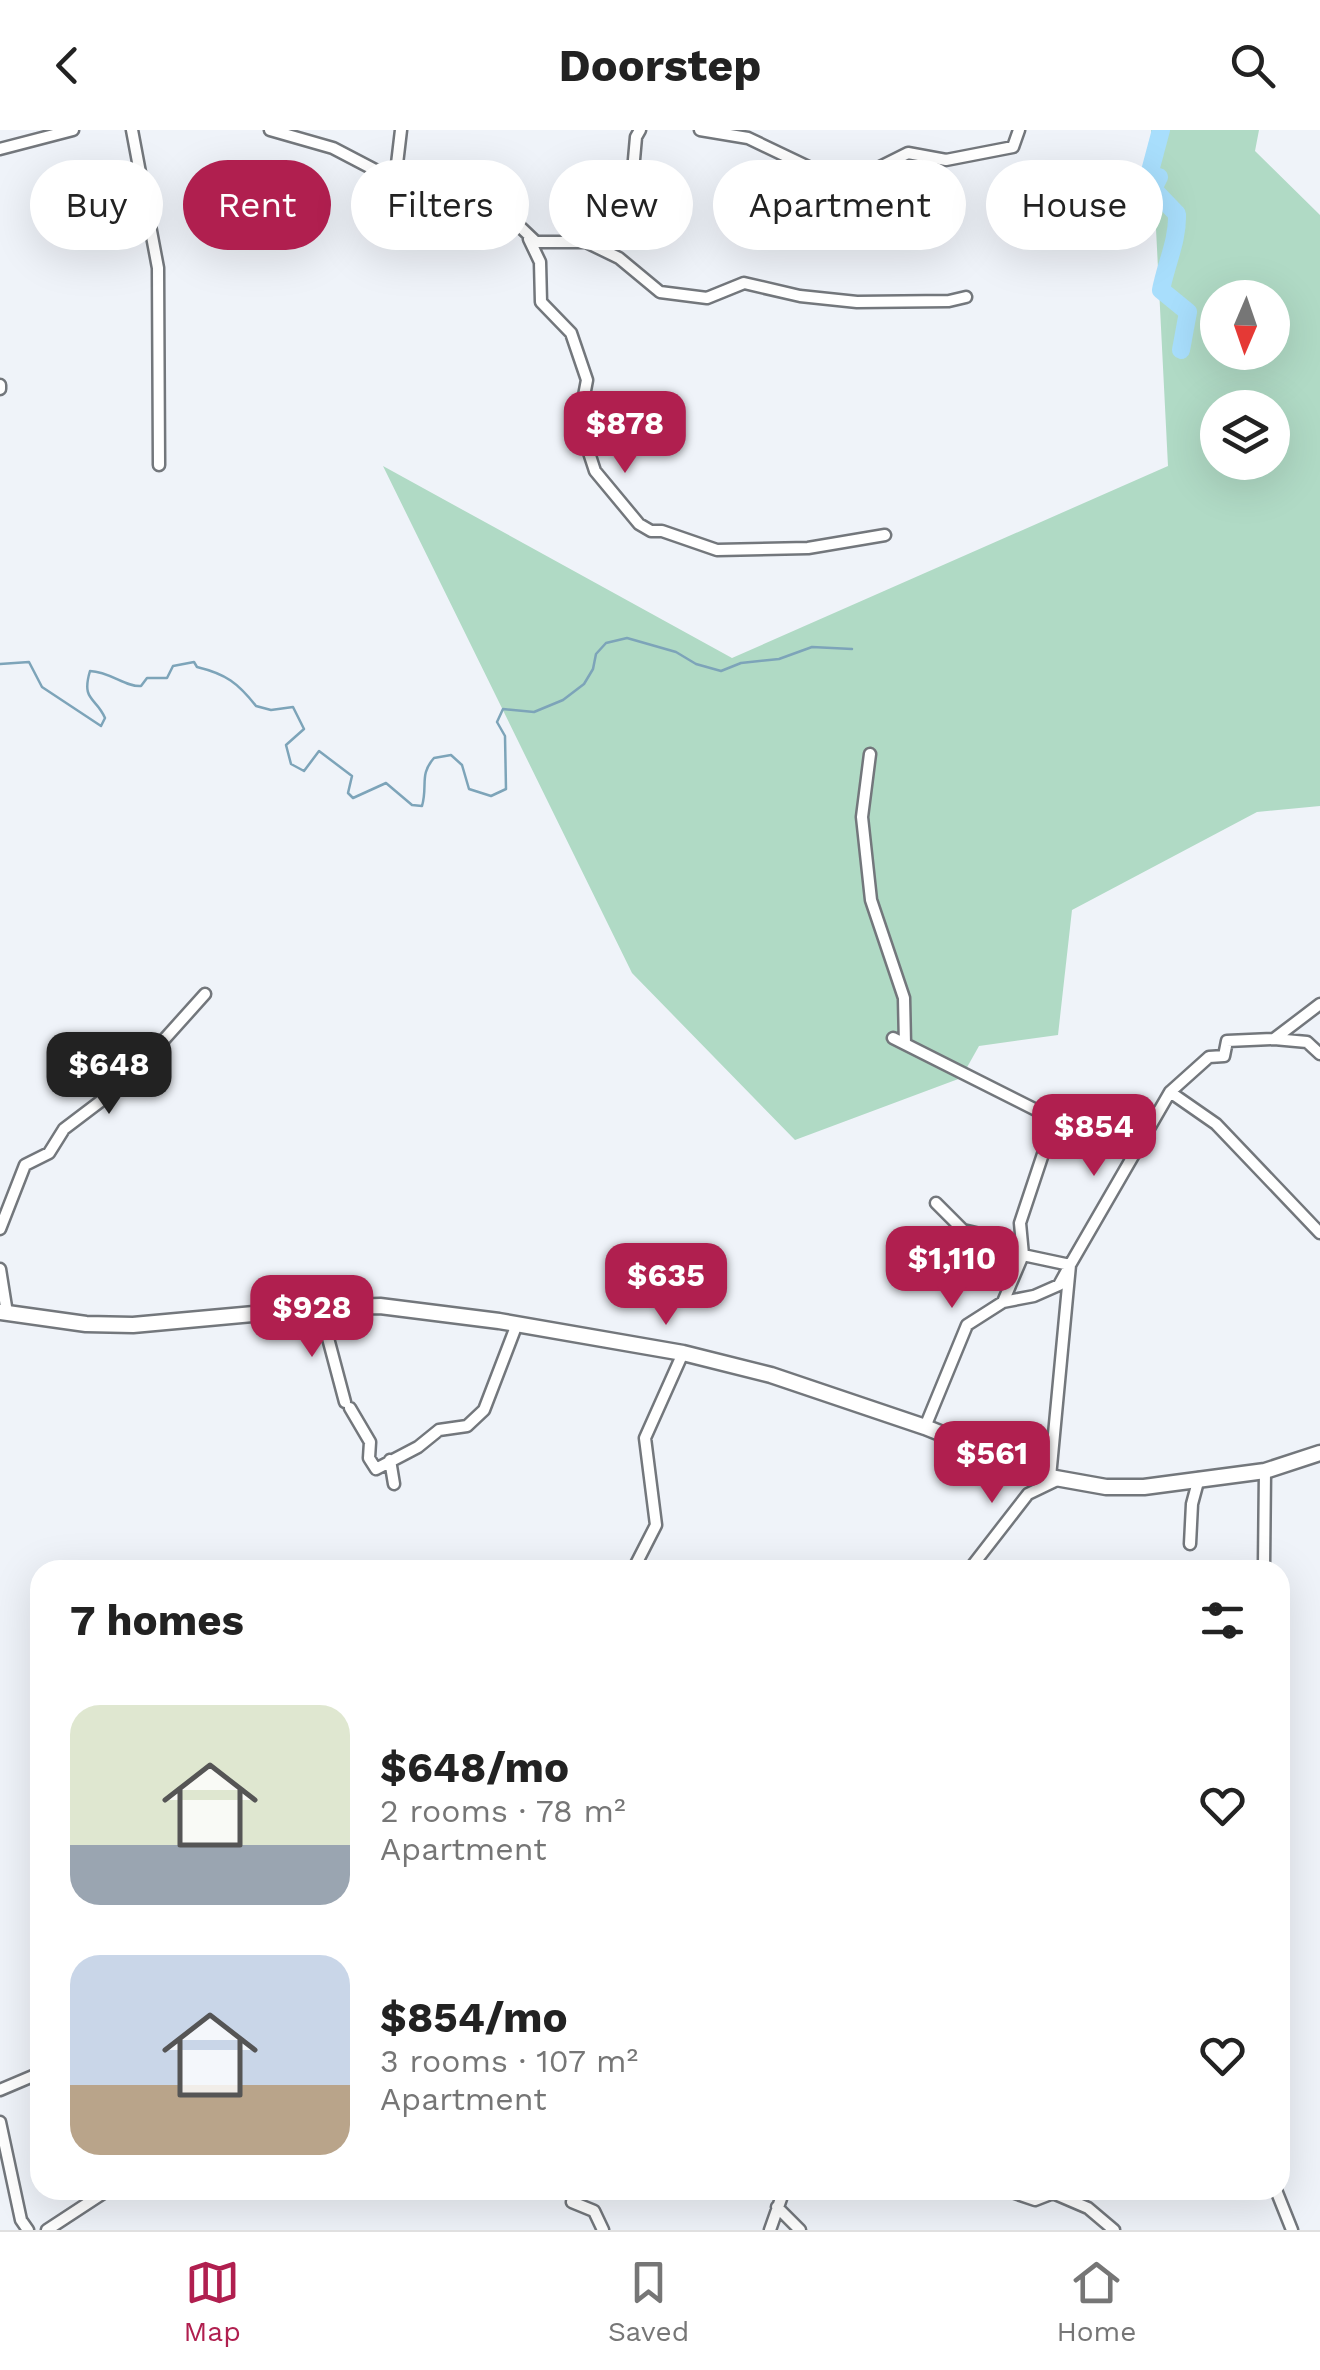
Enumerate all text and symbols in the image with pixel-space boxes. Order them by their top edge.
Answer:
icon: back [40,38,95,93]
icon: search [1225,38,1280,93]
text: Doorstep [558,39,762,92]
chip: Buy [30,160,163,250]
chip: Rent [183,160,331,250]
chip: Filters [351,160,529,250]
chip: New [549,160,693,250]
chip: Apartment [713,160,966,250]
chip: House [986,160,1163,250]
north arrow [1200,280,1290,370]
map controls [1200,280,1290,480]
button: layers [1200,390,1290,480]
pin: $878 [566,391,684,476]
text: $878 [586,404,664,442]
pin: $648 [50,1032,168,1117]
text: $648 [69,1045,149,1083]
pin: $854 [1035,1094,1153,1179]
text: $854 [1054,1107,1134,1145]
pin: $1,110 [871,1226,1033,1311]
text: $1,110 [908,1239,996,1277]
pin: $635 [607,1243,725,1328]
text: $635 [627,1256,705,1294]
pin: $928 [253,1275,371,1360]
text: $928 [272,1288,352,1326]
pin: $561 [933,1421,1051,1506]
text: $561 [956,1434,1028,1472]
icon: filters [1195,1593,1250,1648]
text: 7 homes [70,1596,244,1645]
text: $648/mo [380,1743,569,1792]
icon: home [150,1745,270,1865]
icon: heart [1195,1778,1250,1833]
text: 2 rooms · 78 m² [380,1792,626,1830]
text: Apartment [380,1830,547,1868]
text: $854/mo [380,1993,568,2042]
icon: home [150,1995,270,2115]
icon: heart [1195,2028,1250,2083]
text: 3 rooms · 107 m² [380,2042,638,2080]
text: Apartment [380,2080,547,2118]
tab: Map [184,2255,241,2348]
tab: Saved [608,2255,689,2348]
tab: Home [1056,2255,1136,2348]

